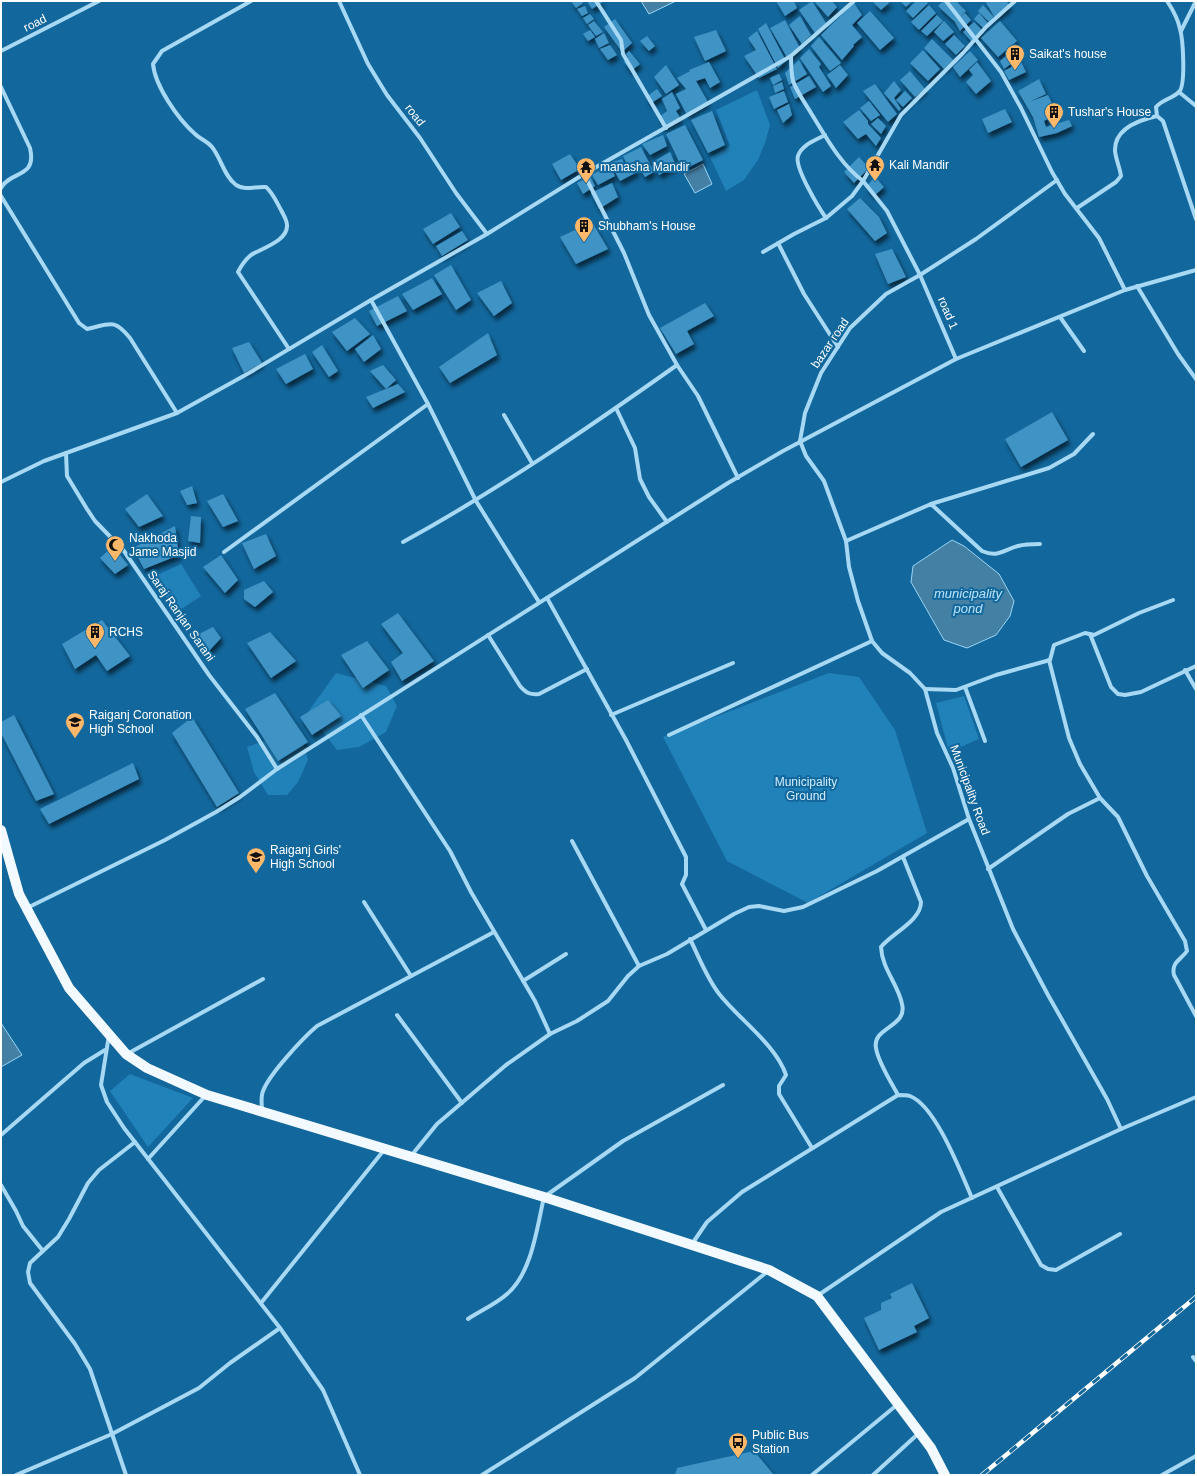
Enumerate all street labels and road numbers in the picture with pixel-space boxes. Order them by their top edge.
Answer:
street label: road [21,11,49,35]
street label: road [402,101,428,129]
street label: road 1 [935,295,961,332]
street label: bazar road [808,315,852,371]
street label: Saraj Ranjan Sarani [144,568,218,664]
street label: Municipality Road [947,743,993,837]

